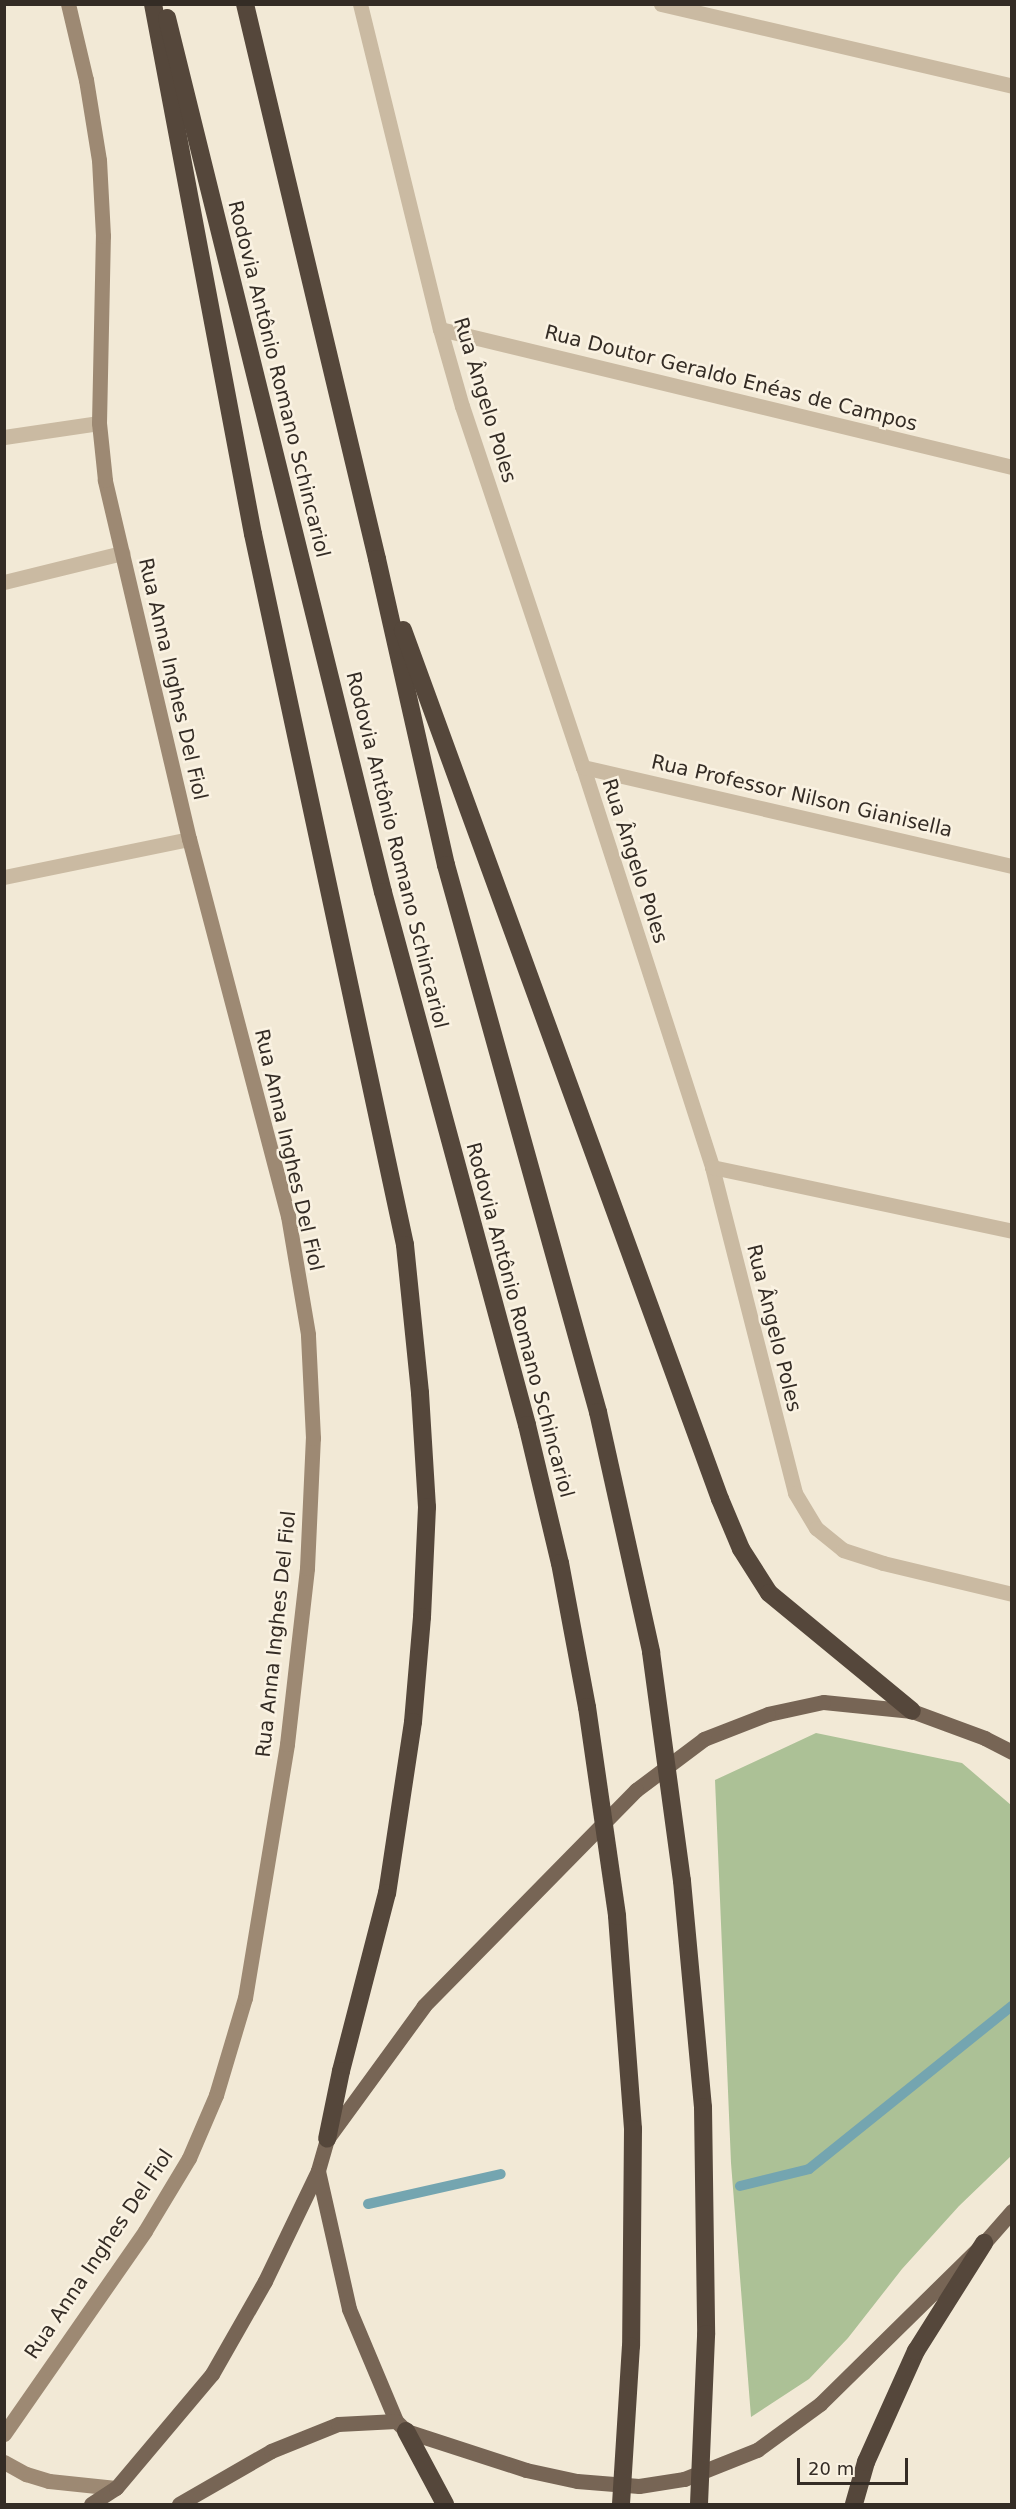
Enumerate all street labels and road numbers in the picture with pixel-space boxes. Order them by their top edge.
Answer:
street label: Rodovia Antônio Romano Schincariol [223,198,335,560]
street label: Rua Ângelo Poles [448,314,522,486]
street label: Rua Doutor Geraldo Enéas de Campos [542,320,920,436]
street label: Rua Anna Inghes Del Fiol [133,555,213,803]
street label: Rodovia Antônio Romano Schincariol [341,669,453,1031]
street label: Rua Professor Nilson Gianisella [649,750,955,842]
street label: Rua Ângelo Poles [597,776,673,946]
street label: Rua Anna Inghes Del Fiol [249,1026,329,1274]
street label: Rodovia Antônio Romano Schincariol [461,1140,579,1500]
street label: Rua Ângelo Poles [742,1242,806,1414]
street label: Rua Anna Inghes Del Fiol [251,1509,301,1759]
street label: Rua Anna Inghes Del Fiol [20,2144,178,2364]

